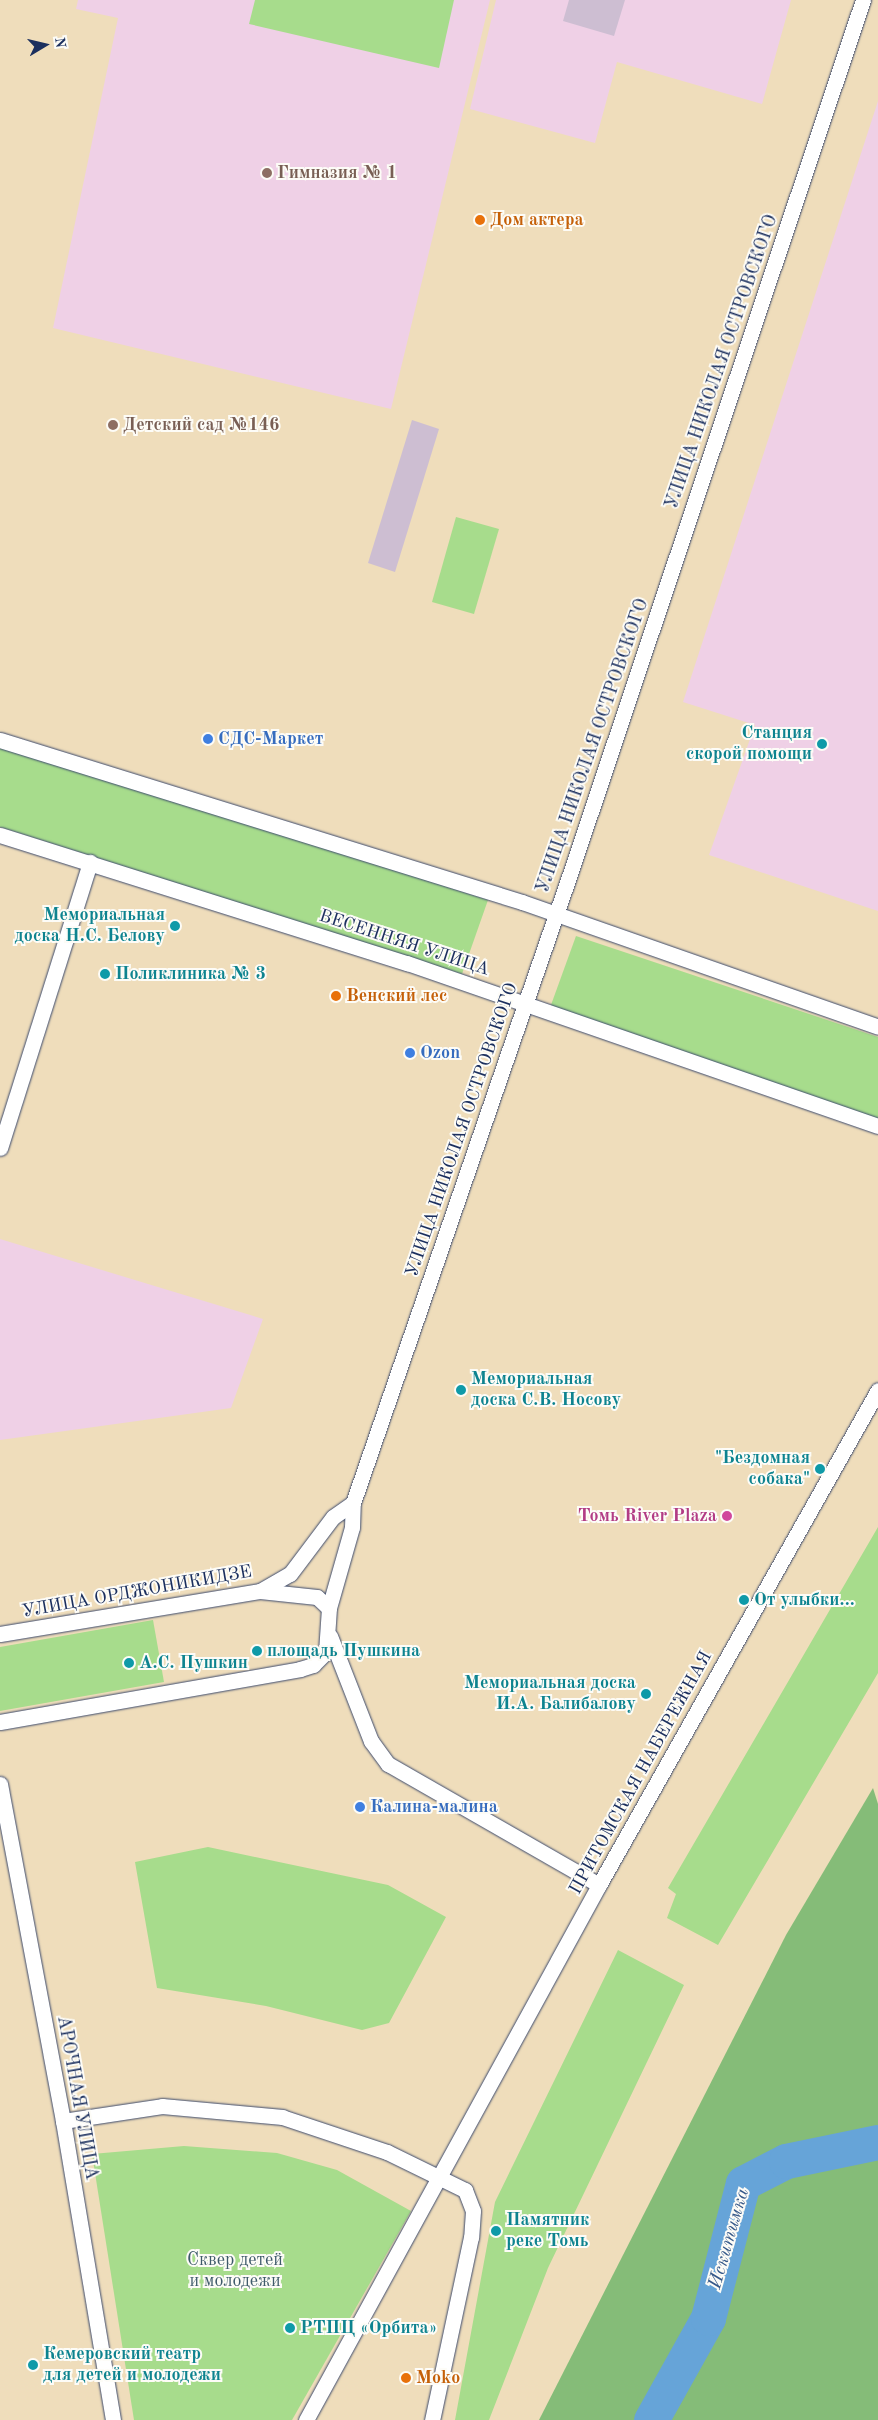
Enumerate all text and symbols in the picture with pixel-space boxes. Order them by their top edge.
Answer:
north arrow [20,20,70,70]
text: N [52,36,68,49]
place label: Гимназия № 1 [277,162,397,184]
marker: Гимназия № 1 [261,167,273,179]
place label: Дом актера [490,209,584,231]
street label: УЛИЦА НИКОЛАЯ ОСТРОВСКОГО [661,212,783,512]
marker: Дом актера [474,214,486,226]
place label: Детский сад №146 [123,414,280,436]
marker: Детский сад №146 [107,419,119,431]
street label: УЛИЦА НИКОЛАЯ ОСТРОВСКОГО [532,596,654,896]
place label: Станция скорой помощи [686,723,812,766]
place label: СДС-Маркет [218,728,323,750]
marker: СДС-Маркет [202,733,214,745]
marker: Станция скорой помощи [816,738,828,750]
place label: Мемориальная доска Н.С. Белову [15,905,165,948]
street label: ВЕСЕННЯЯ УЛИЦА [316,905,492,981]
marker: Мемориальная доска Н.С. Белову [169,920,181,932]
place label: Поликлиника № 3 [115,963,266,985]
marker: Поликлиника № 3 [99,968,111,980]
street label: УЛИЦА НИКОЛАЯ ОСТРОВСКОГО [401,980,523,1280]
place label: Венский лес [346,985,447,1007]
marker: Венский лес [330,990,342,1002]
place label: Ozon [420,1042,460,1064]
marker: Ozon [404,1047,416,1059]
place label: Мемориальная доска С.В. Носову [471,1369,621,1412]
marker: Мемориальная доска С.В. Носову [455,1384,467,1396]
place label: "Бездомная собака" [715,1448,810,1490]
marker: "Бездомная собака" [814,1463,826,1475]
place label: Томь River Plaza [578,1505,717,1527]
marker: Томь River Plaza [721,1510,733,1522]
street label: УЛИЦА ОРДЖОНИКИДЗЕ [20,1561,254,1623]
place label: От улыбки... [754,1589,855,1611]
marker: От улыбки... [738,1594,750,1606]
place label: площадь Пушкина [267,1640,420,1662]
marker: площадь Пушкина [251,1645,263,1657]
street label: ПРИТОМСКАЯ НАБЕРЕЖНАЯ [565,1647,717,1899]
place label: А.С. Пушкин [139,1652,248,1674]
marker: А.С. Пушкин [123,1657,135,1669]
place label: Мемориальная доска И.А. Балибалову [464,1673,636,1716]
marker: Мемориальная доска И.А. Балибалову [640,1688,652,1700]
place label: Калина-малина [370,1796,498,1818]
marker: Калина-малина [354,1801,366,1813]
street label: АРОЧНАЯ УЛИЦА [52,2014,102,2182]
water label: Искитимка [705,2186,755,2292]
place label: Памятник реке Томь [506,2210,590,2252]
marker: Памятник реке Томь [490,2225,502,2237]
park label: Сквер детей и молодежи [187,2250,283,2292]
place label: РТПЦ «Орбита» [300,2317,437,2339]
marker: РТПЦ «Орбита» [284,2322,296,2334]
place label: Кемеровский театр для детей и молодежи [43,2344,221,2386]
marker: Кемеровский театр для детей и молодежи [27,2359,39,2371]
place label: Moko [416,2367,460,2389]
marker: Moko [400,2372,412,2384]

